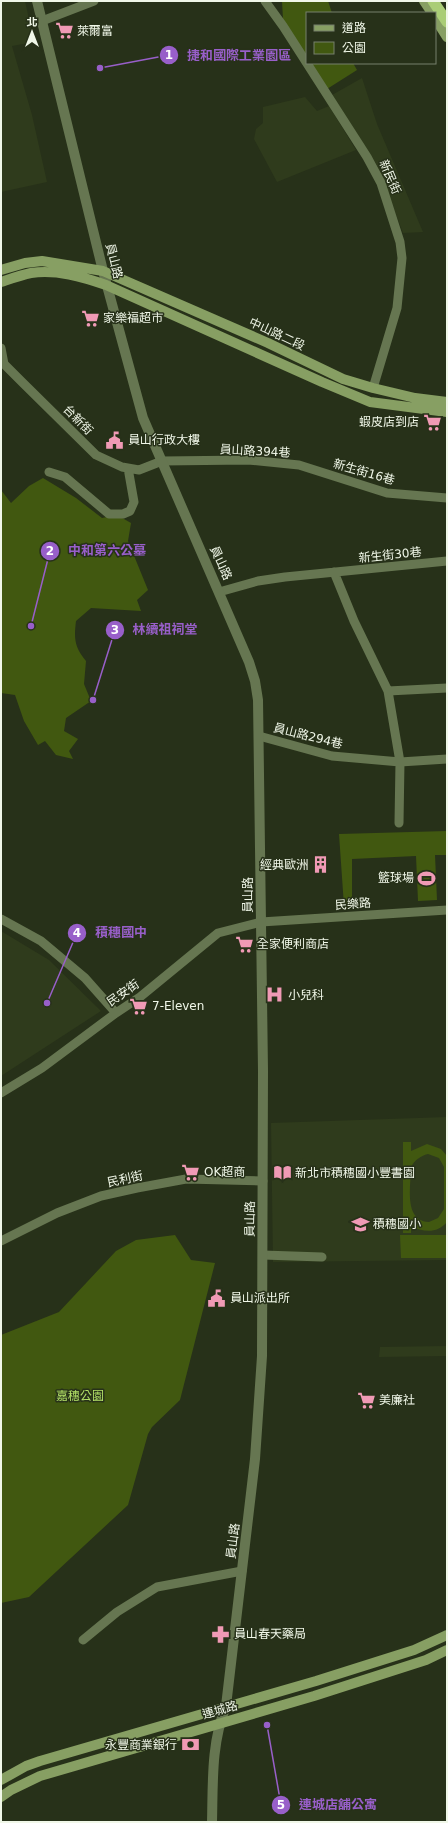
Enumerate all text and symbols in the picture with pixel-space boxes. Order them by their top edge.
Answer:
north arrow [12,12,52,52]
legend [306,12,436,64]
text: 北 [27,16,38,29]
supermarket icon: 萊爾富 [54,21,74,41]
text: 道路 [342,21,366,35]
place label: 萊爾富 [77,24,113,38]
text: 公園 [342,41,366,55]
callout: 捷和國際工業園區 [159,43,299,68]
text: 1 [165,48,173,62]
text: 捷和國際工業園區 [187,48,291,63]
street label: 新民街 [377,158,403,196]
street label: 員山路 [103,242,125,280]
supermarket icon: 家樂福超市 [80,308,100,328]
place label: 家樂福超市 [103,311,163,325]
street label: 中山路二段 [247,315,307,353]
street label: 台新街 [60,402,96,438]
supermarket icon: 蝦皮店到店 [422,412,442,432]
place label: 蝦皮店到店 [359,415,419,429]
public building icon: 員山行政大樓 [105,430,125,450]
place label: 員山行政大樓 [128,433,200,447]
street label: 員山路394巷 [219,442,291,460]
street label: 新生街16巷 [332,457,396,487]
callout: 中和第六公墓 [40,538,154,563]
text: 中和第六公墓 [68,543,146,558]
text: 2 [46,544,54,558]
street label: 員山路 [207,544,235,582]
street label: 新生街30巷 [358,545,422,565]
callout: 林續祖祠堂 [105,617,206,642]
text: 林續祖祠堂 [132,622,198,637]
text: 3 [111,623,119,637]
street label: 員山路294巷 [272,721,344,751]
building icon: 經典歐洲 [311,855,331,875]
place label: 經典歐洲 [260,858,308,872]
sports icon: 籃球場 [417,868,437,888]
place label: 籃球場 [378,871,414,885]
street label: 員山路 [241,877,255,913]
street label: 民樂路 [335,896,371,912]
callout: 積穗國中 [67,920,155,945]
text: 積穗國中 [95,925,147,940]
text: 4 [73,926,81,940]
supermarket icon: 全家便利商店 [234,934,254,954]
place label: 全家便利商店 [257,937,329,951]
street label: 民安街 [104,977,142,1009]
hospital icon: 小兒科 [265,985,285,1005]
place label: 小兒科 [288,988,324,1002]
supermarket icon: 7-Eleven [129,996,149,1016]
place label: 7-Eleven [152,999,204,1013]
supermarket icon: OK超商 [181,1162,201,1182]
library icon: 新北市積穗國小豐書園 [272,1163,292,1183]
place label: OK超商 [204,1165,245,1179]
place label: 新北市積穗國小豐書園 [295,1166,415,1180]
street label: 民利街 [106,1168,144,1190]
street label: 員山路 [243,1201,257,1237]
school or university icon: 積穗國小 [350,1214,370,1234]
place label: 積穗國小 [373,1217,421,1231]
public building icon: 員山派出所 [207,1288,227,1308]
place label: 員山派出所 [230,1291,290,1305]
park label: 嘉穗公園 [56,1389,104,1403]
supermarket icon: 美廉社 [356,1390,376,1410]
place label: 美廉社 [379,1393,415,1407]
street label: 員山路 [224,1522,242,1560]
pharmacy icon: 員山春天藥局 [211,1624,231,1644]
place label: 員山春天藥局 [234,1627,306,1641]
street label: 連城路 [201,1698,239,1722]
bank icon: 永豐商業銀行 [180,1735,200,1755]
place label: 永豐商業銀行 [105,1738,177,1752]
callout: 連城店舖公寓 [271,1792,385,1817]
text: 連城店舖公寓 [299,1797,377,1812]
text: 5 [277,1798,285,1812]

